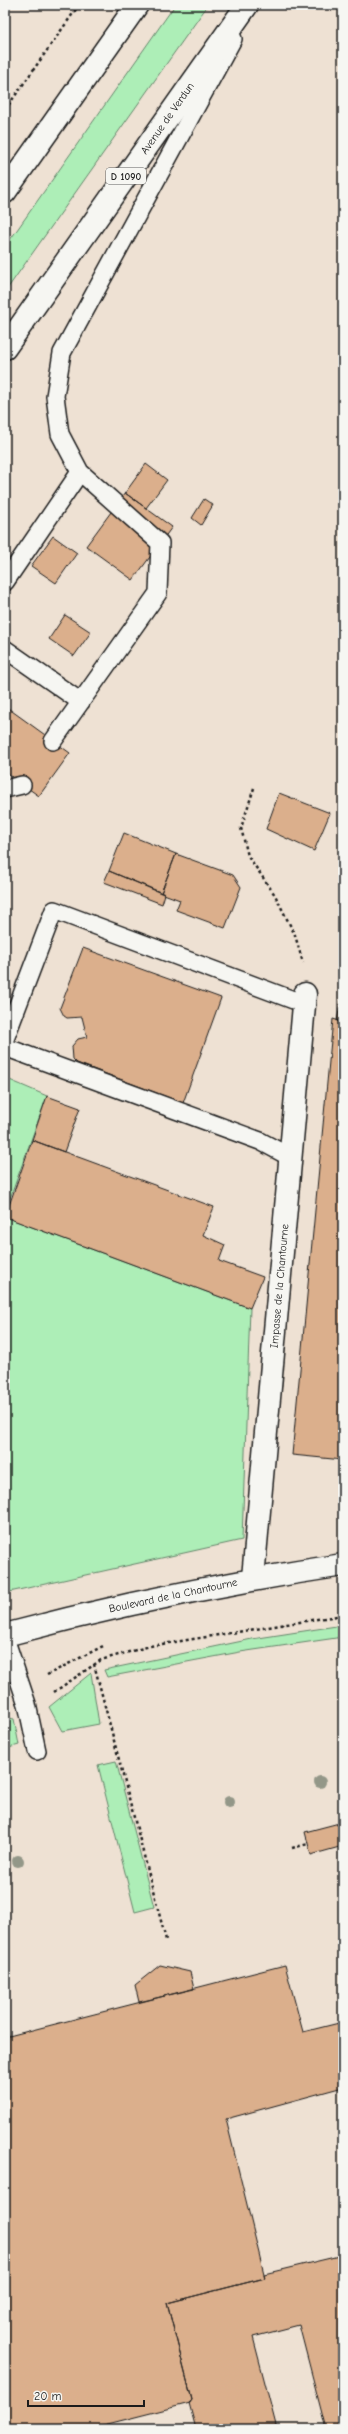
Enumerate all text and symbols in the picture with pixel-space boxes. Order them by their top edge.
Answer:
street label: Avenue de Verdun [138,80,197,157]
road number: D 1090 [106,168,146,184]
street label: Impasse de la Chantourne [268,1223,291,1349]
street label: Boulevard de la Chantourne [108,1575,239,1615]
scale bar [28,2382,144,2408]
text: 20 m [34,2389,62,2403]

